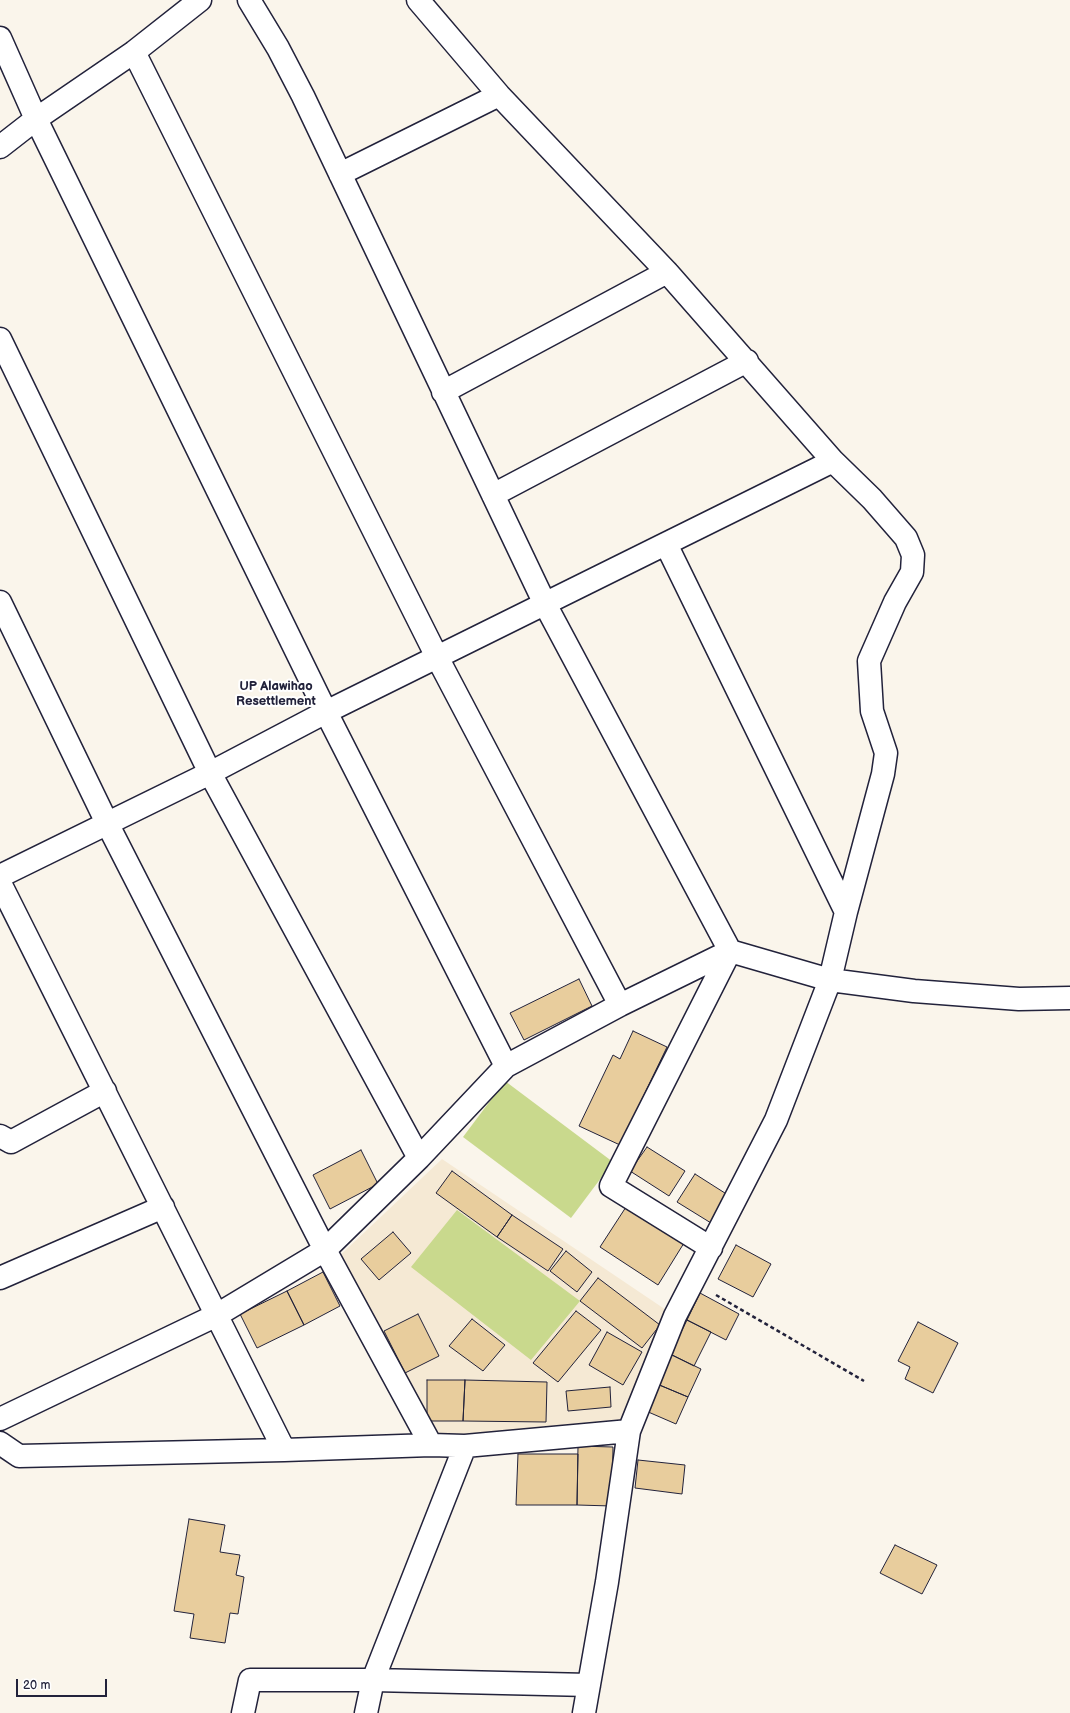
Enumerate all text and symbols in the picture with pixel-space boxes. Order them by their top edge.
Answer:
district label: UP Alawihao Resettlement [236,679,316,710]
scale bar [18,1671,109,1697]
text: 20 m [23,1678,50,1693]

